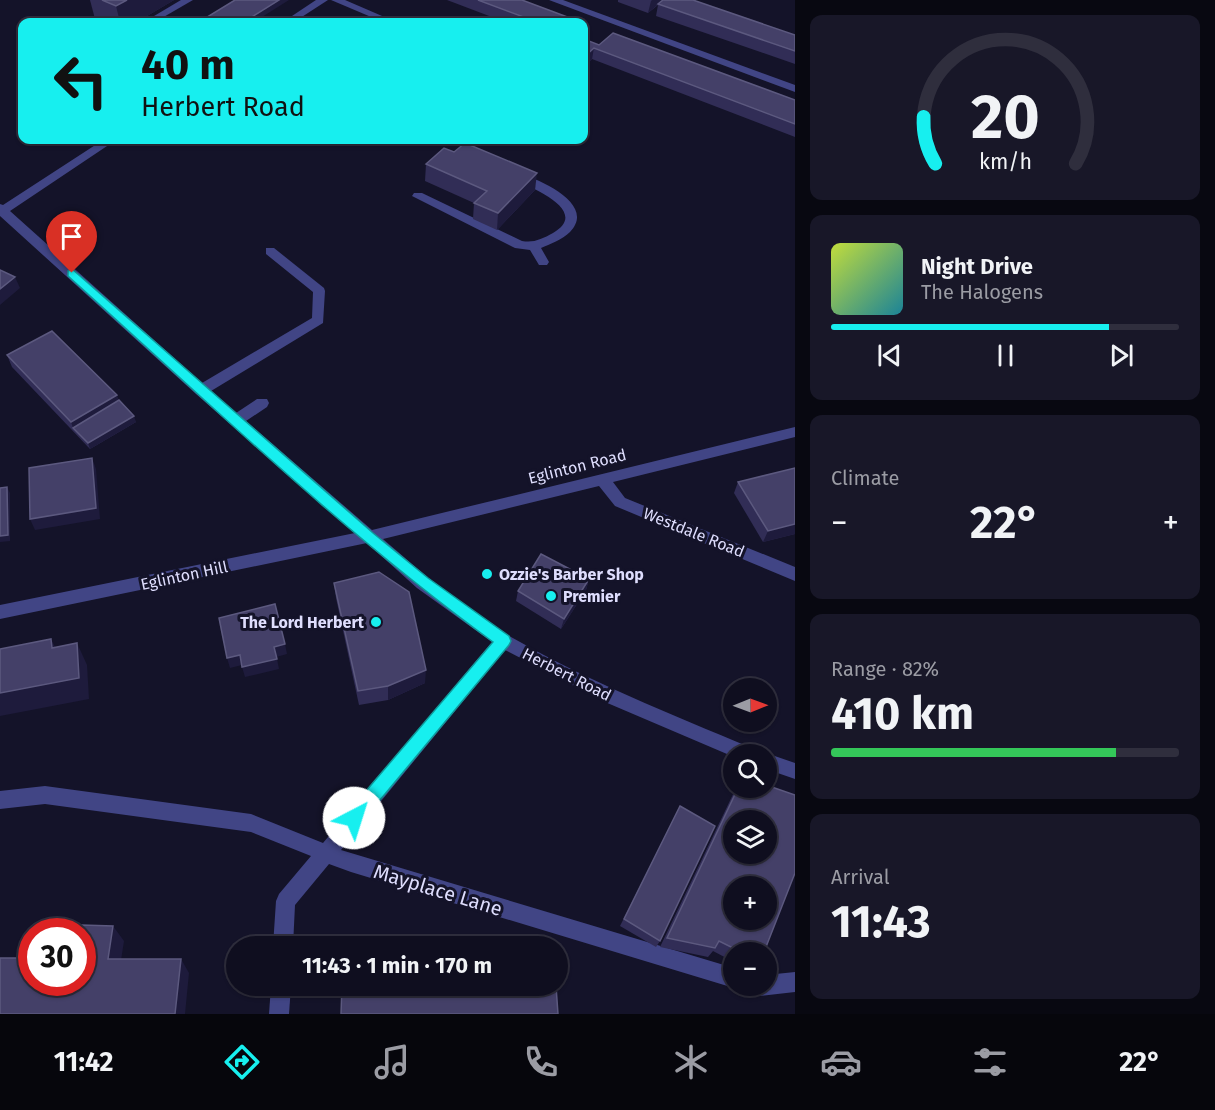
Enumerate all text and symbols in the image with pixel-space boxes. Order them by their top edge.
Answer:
text: 40 m [141,40,235,90]
icon: left [42,42,120,120]
text: 20 [971,81,1039,156]
text: Herbert Road [141,91,305,123]
text: km/h [978,150,1032,176]
pin [46,211,97,273]
icon: arrive [55,220,88,253]
text: Night Drive [921,253,1033,280]
text: The Halogens [921,280,1043,304]
icon: previous [873,339,906,372]
icon: pause [989,339,1022,372]
icon: next [1105,339,1138,372]
street label: Eglinton Road [526,445,628,488]
text: Climate [831,466,899,490]
text: 22° [970,496,1040,550]
text: − [831,503,848,543]
text: + [1163,503,1179,543]
street label: Westdale Road [640,504,747,561]
street label: Eglinton Hill [139,557,230,594]
place label: Ozzie's Barber Shop [499,565,644,584]
marker: Ozzie's Barber Shop [480,567,494,581]
place label: Premier [563,587,621,606]
marker: Premier [544,589,558,603]
place label: The Lord Herbert [240,613,365,632]
marker: The Lord Herbert [369,615,383,629]
street label: Herbert Road [519,644,614,705]
text: Range · 82% [831,657,939,681]
north arrow [723,678,777,732]
map controls [723,678,777,996]
text: 410 km [831,687,974,741]
button: search [723,744,777,798]
position arrow [322,786,386,850]
button: layers [723,810,777,864]
street label: Mayplace Lane [371,859,505,921]
text: Arrival [831,865,890,889]
button: + [723,876,777,930]
text: 11:43 [831,895,931,949]
speed limit sign: 30 [18,918,96,996]
button: − [723,942,777,996]
text: 11:43 · 1 min · 170 m [302,952,492,979]
icon: directions [221,1041,263,1083]
icon: music [371,1041,413,1083]
icon: phone [520,1041,562,1083]
icon: climate [670,1041,712,1083]
icon: car [820,1041,862,1083]
icon: filters [969,1041,1011,1083]
text: 11:42 [54,1046,113,1078]
text: 22° [1119,1046,1161,1078]

